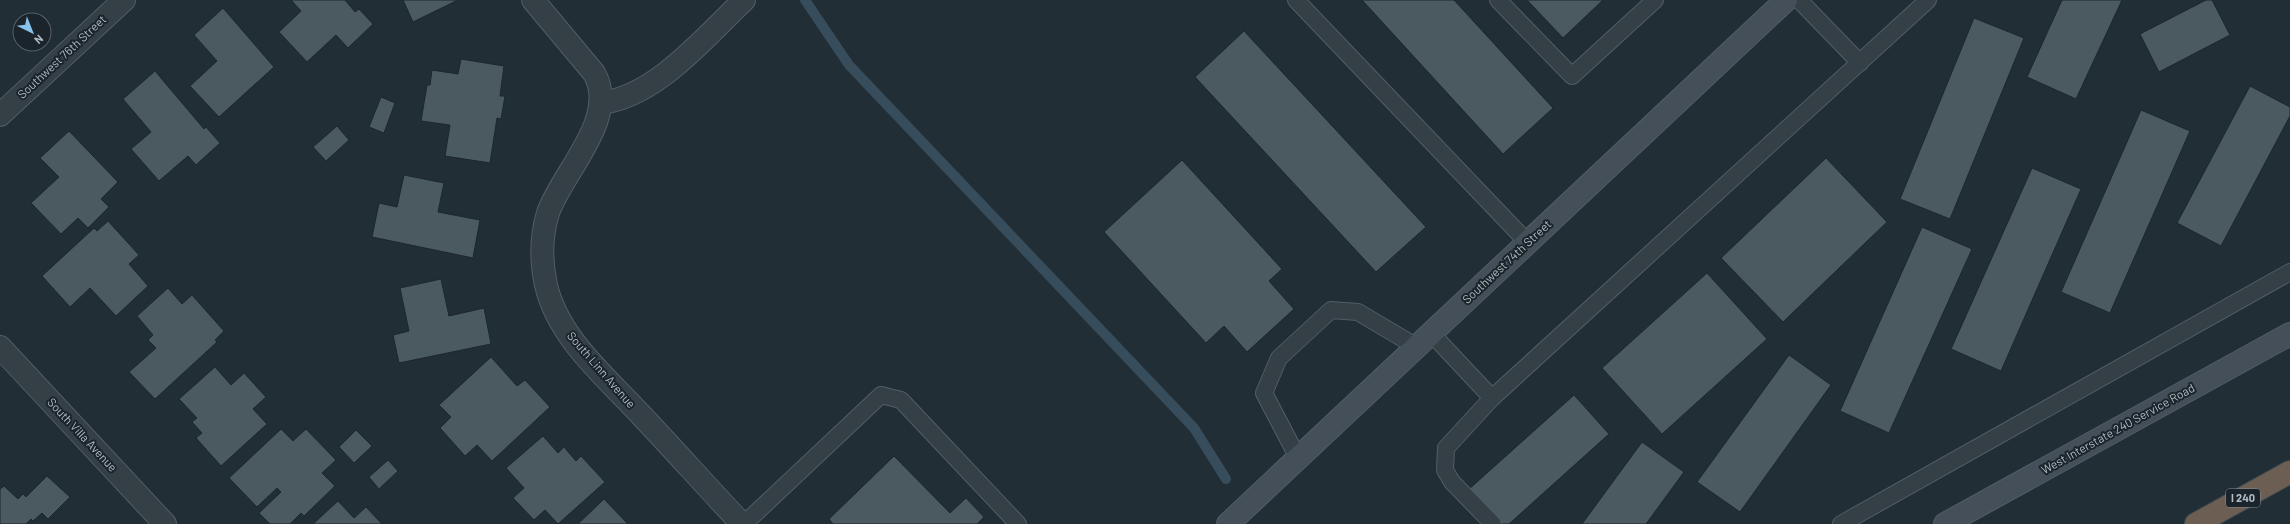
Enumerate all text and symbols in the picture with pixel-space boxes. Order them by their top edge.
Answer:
north arrow [12,12,52,52]
street label: Southwest 76th Street [14,12,108,101]
text: N [32,32,46,47]
street label: Southwest 74th Street [1459,217,1554,306]
street label: South Linn Avenue [565,328,639,410]
street label: West Interstate 240 Service Road [2038,380,2197,476]
street label: South Villa Avenue [45,395,120,474]
road number: I 240 [2226,489,2260,507]

